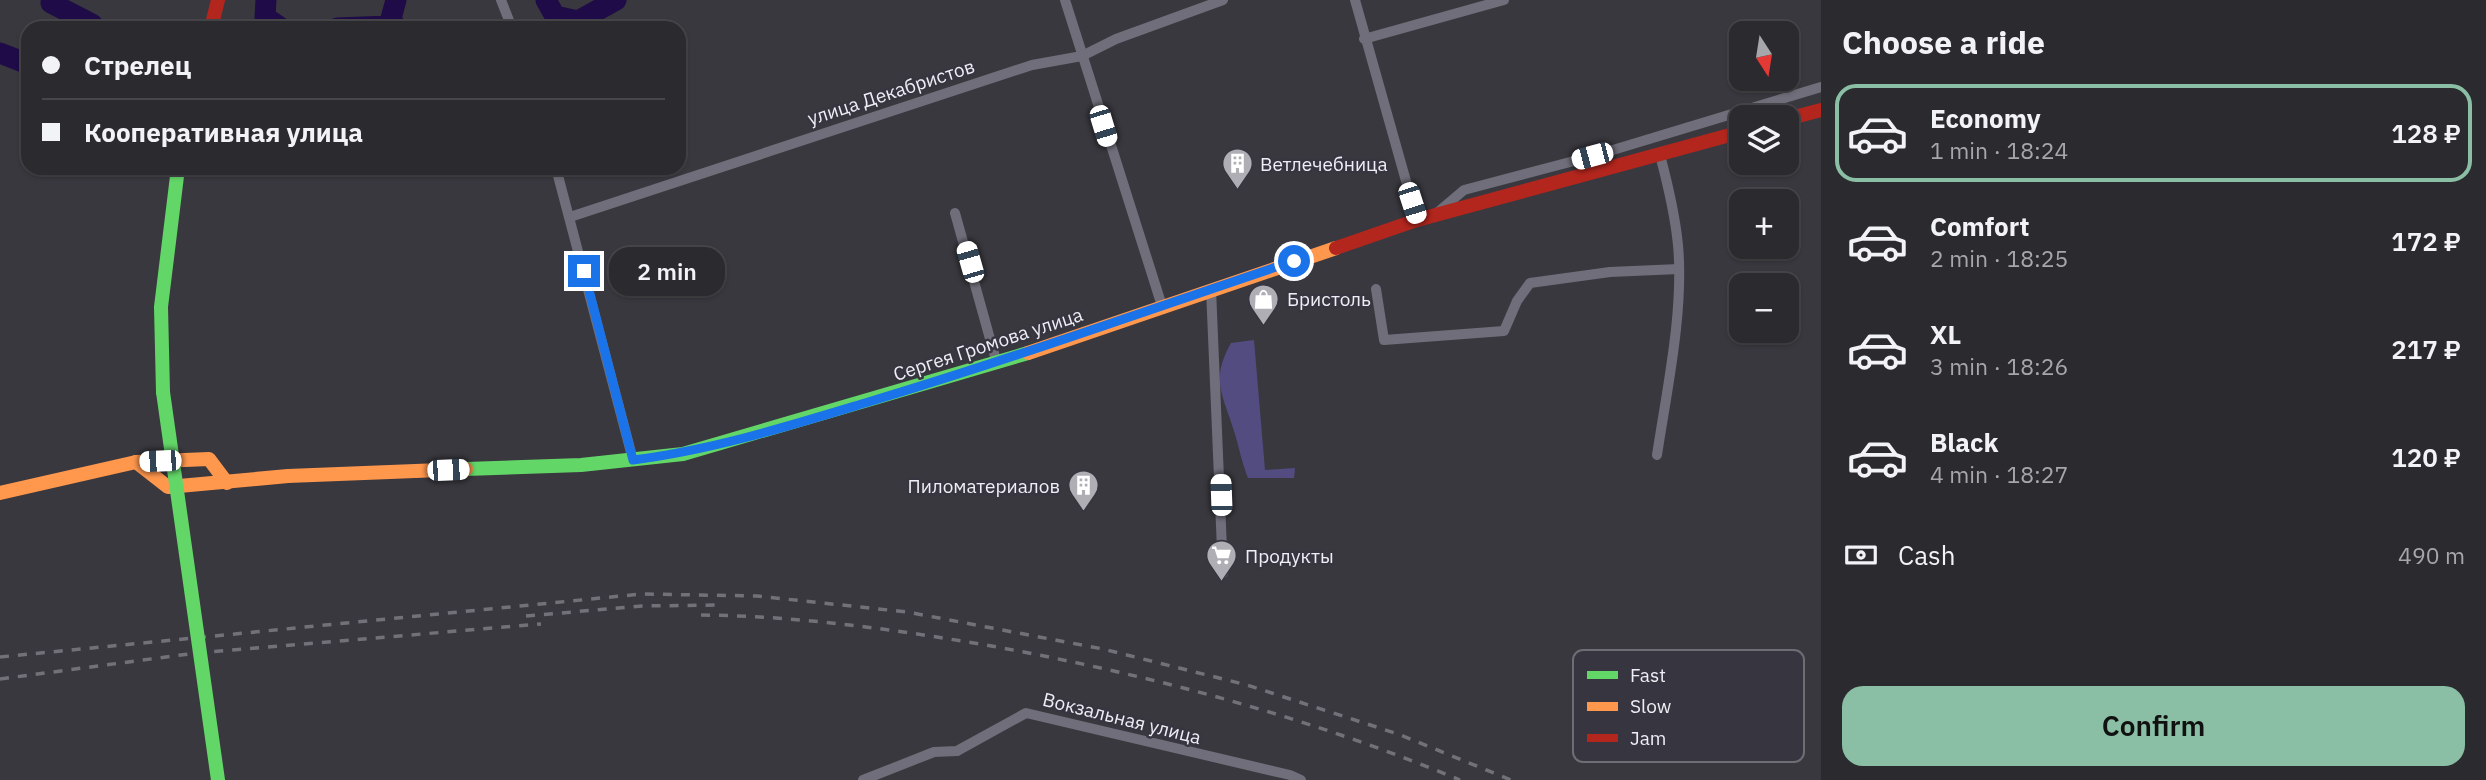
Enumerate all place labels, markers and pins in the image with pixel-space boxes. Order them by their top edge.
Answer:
building icon: Ветлечебница [1220,147,1254,191]
place label: Ветлечебница [1260,152,1388,176]
shop icon: Бристоль [1247,282,1281,326]
place label: Бристоль [1287,287,1371,311]
building icon: Пиломатериалов [1066,469,1100,513]
place label: Пиломатериалов [908,474,1060,498]
supermarket icon: Продукты [1205,539,1239,583]
place label: Продукты [1245,544,1334,568]

